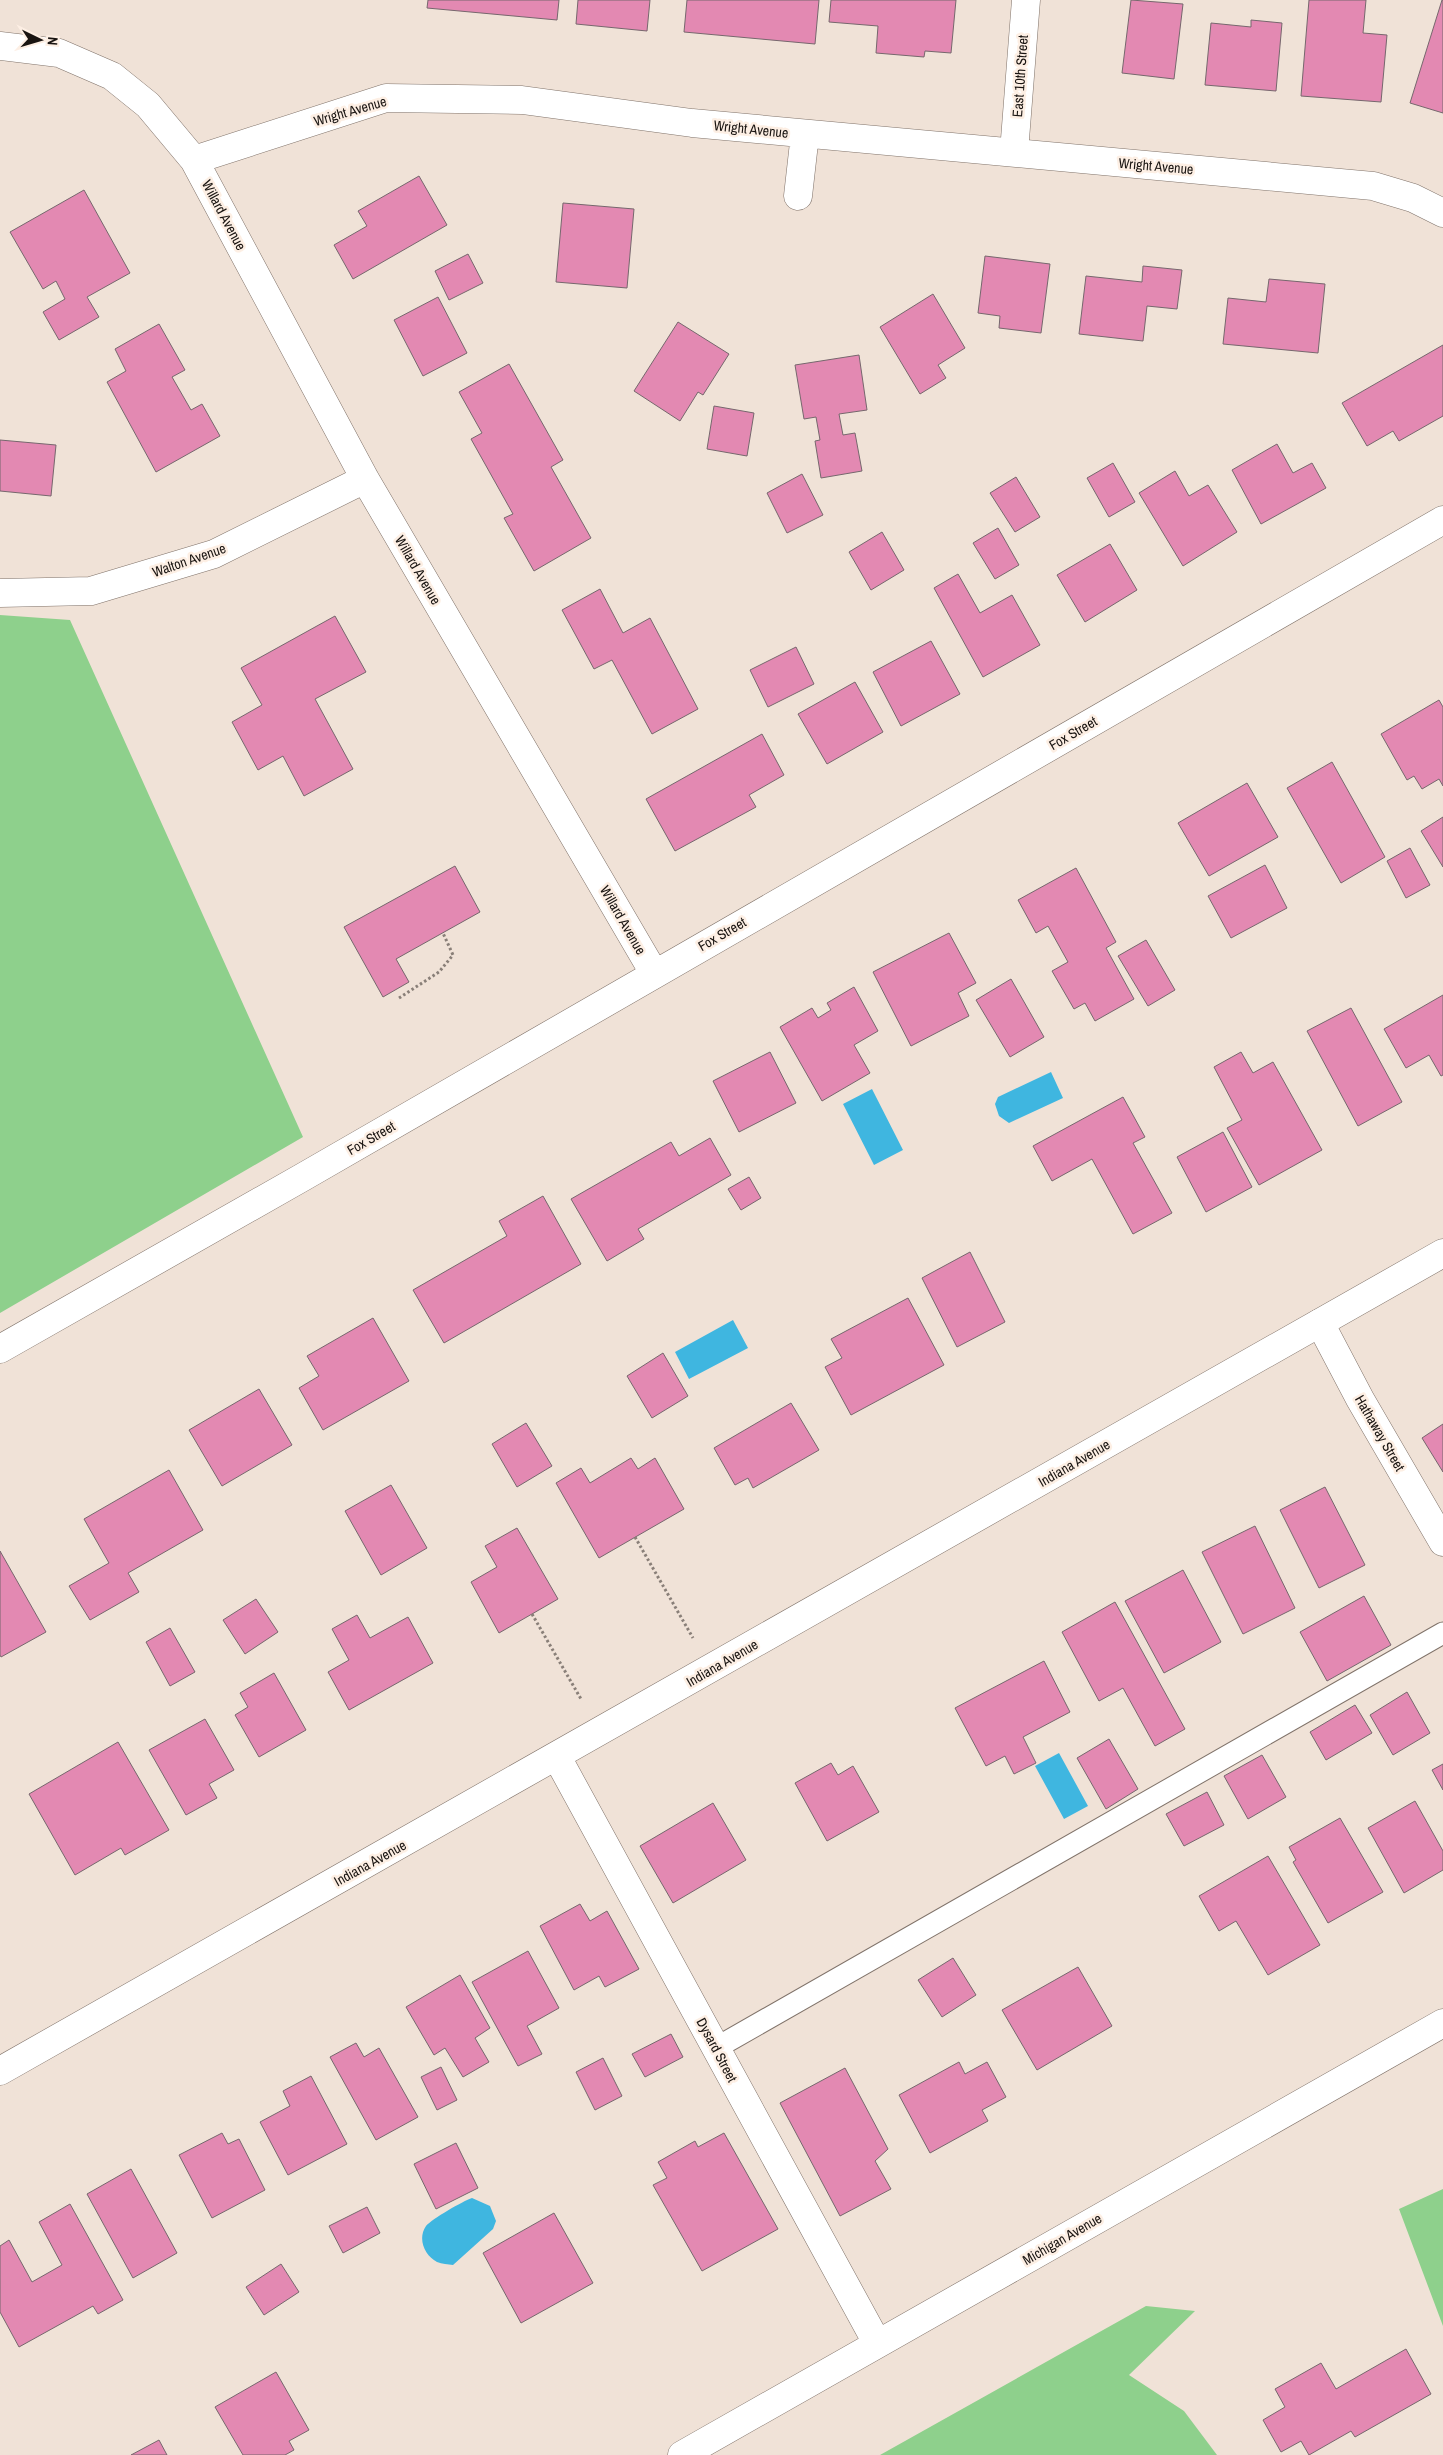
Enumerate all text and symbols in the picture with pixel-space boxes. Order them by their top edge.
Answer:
north arrow [15,15,65,65]
street label: East 10th Street [1008,34,1032,118]
text: N [44,36,62,46]
street label: Wright Avenue [312,92,388,130]
street label: Wright Avenue [713,116,789,142]
street label: Wright Avenue [1118,154,1194,178]
street label: Willard Avenue [198,177,250,253]
street label: Willard Avenue [391,532,445,608]
street label: Walton Avenue [150,539,228,581]
street label: Fox Street [1046,712,1100,754]
street label: Willard Avenue [596,882,650,958]
street label: Fox Street [695,913,749,955]
street label: Fox Street [344,1117,398,1159]
street label: Hathaway Street [1351,1392,1409,1474]
street label: Indiana Avenue [1035,1435,1113,1491]
street label: Indiana Avenue [683,1635,761,1691]
street label: Indiana Avenue [331,1836,409,1890]
street label: Dysard Street [693,2015,741,2085]
street label: Michigan Avenue [1019,2209,1105,2269]

